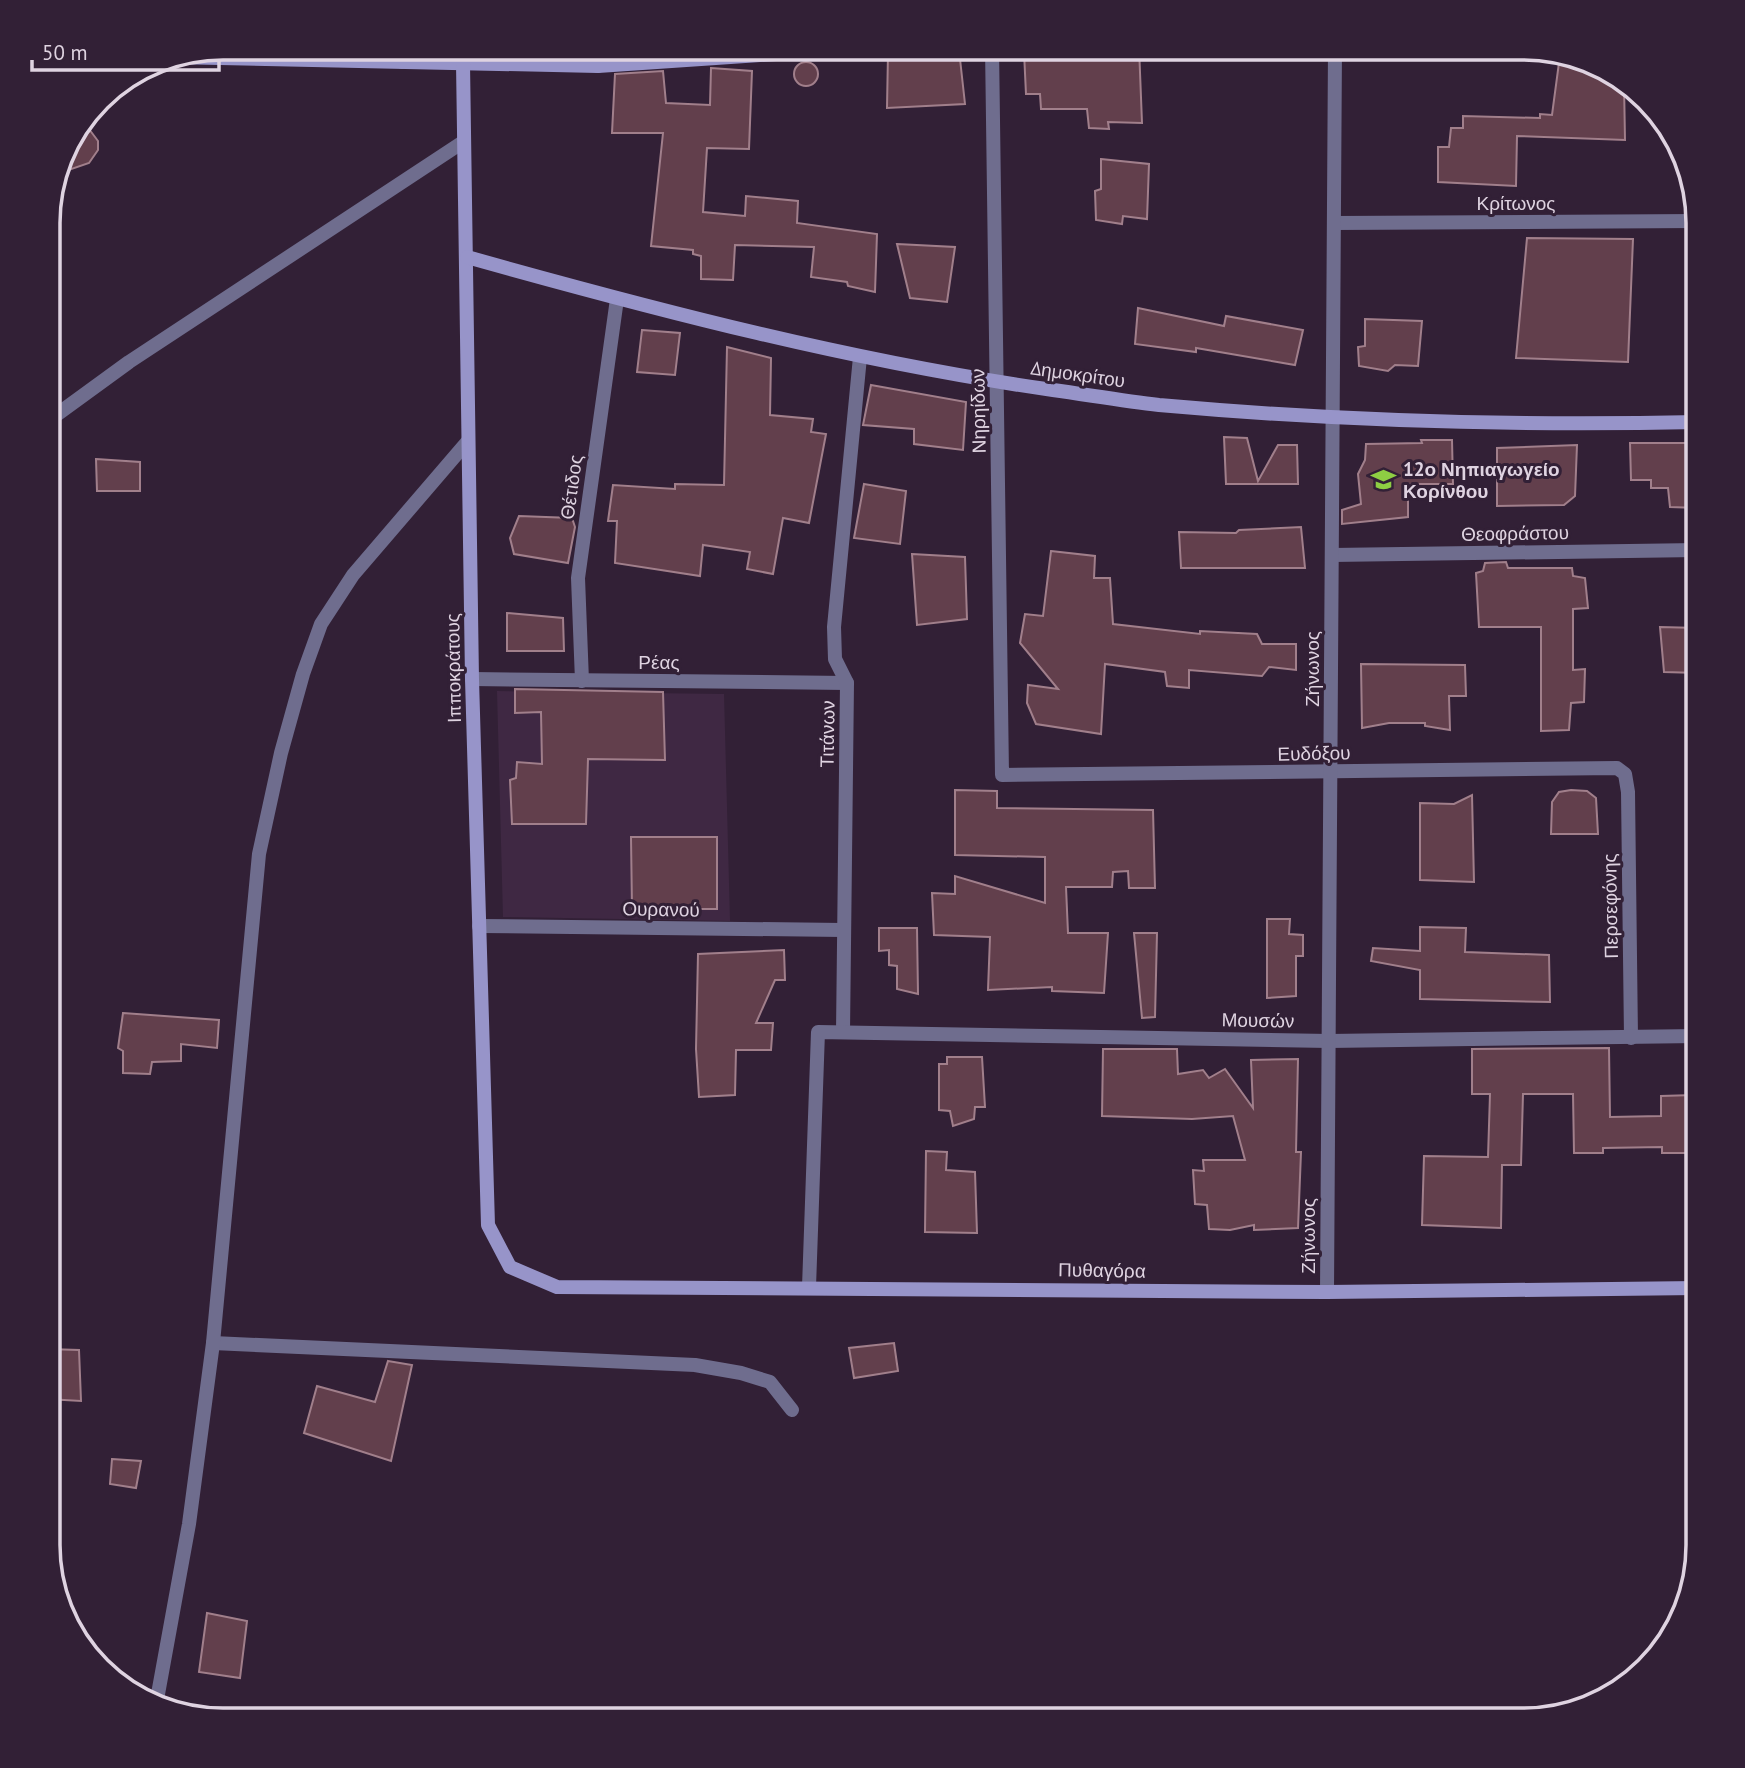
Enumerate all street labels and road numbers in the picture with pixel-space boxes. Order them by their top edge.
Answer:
street label: Κρίτωνος [1477,191,1556,215]
street label: Δημοκρίτου [1029,355,1127,393]
street label: Νηρηίδων [965,368,991,454]
street label: Θέτιδος [555,453,587,521]
street label: Θεοφράστου [1461,520,1569,546]
street label: Ιπποκράτους [440,613,466,723]
street label: Ζήνωνος [1300,631,1324,707]
street label: Ρέας [638,650,680,674]
street label: Τιτάνων [814,700,840,768]
street label: Ευδόξου [1277,740,1351,766]
street label: Περσεφόνης [1597,853,1623,959]
street label: Ουρανού [622,896,700,922]
street label: Μουσών [1221,1007,1295,1033]
street label: Ζήνωνος [1296,1198,1320,1274]
street label: Πυθαγόρα [1058,1257,1146,1283]

